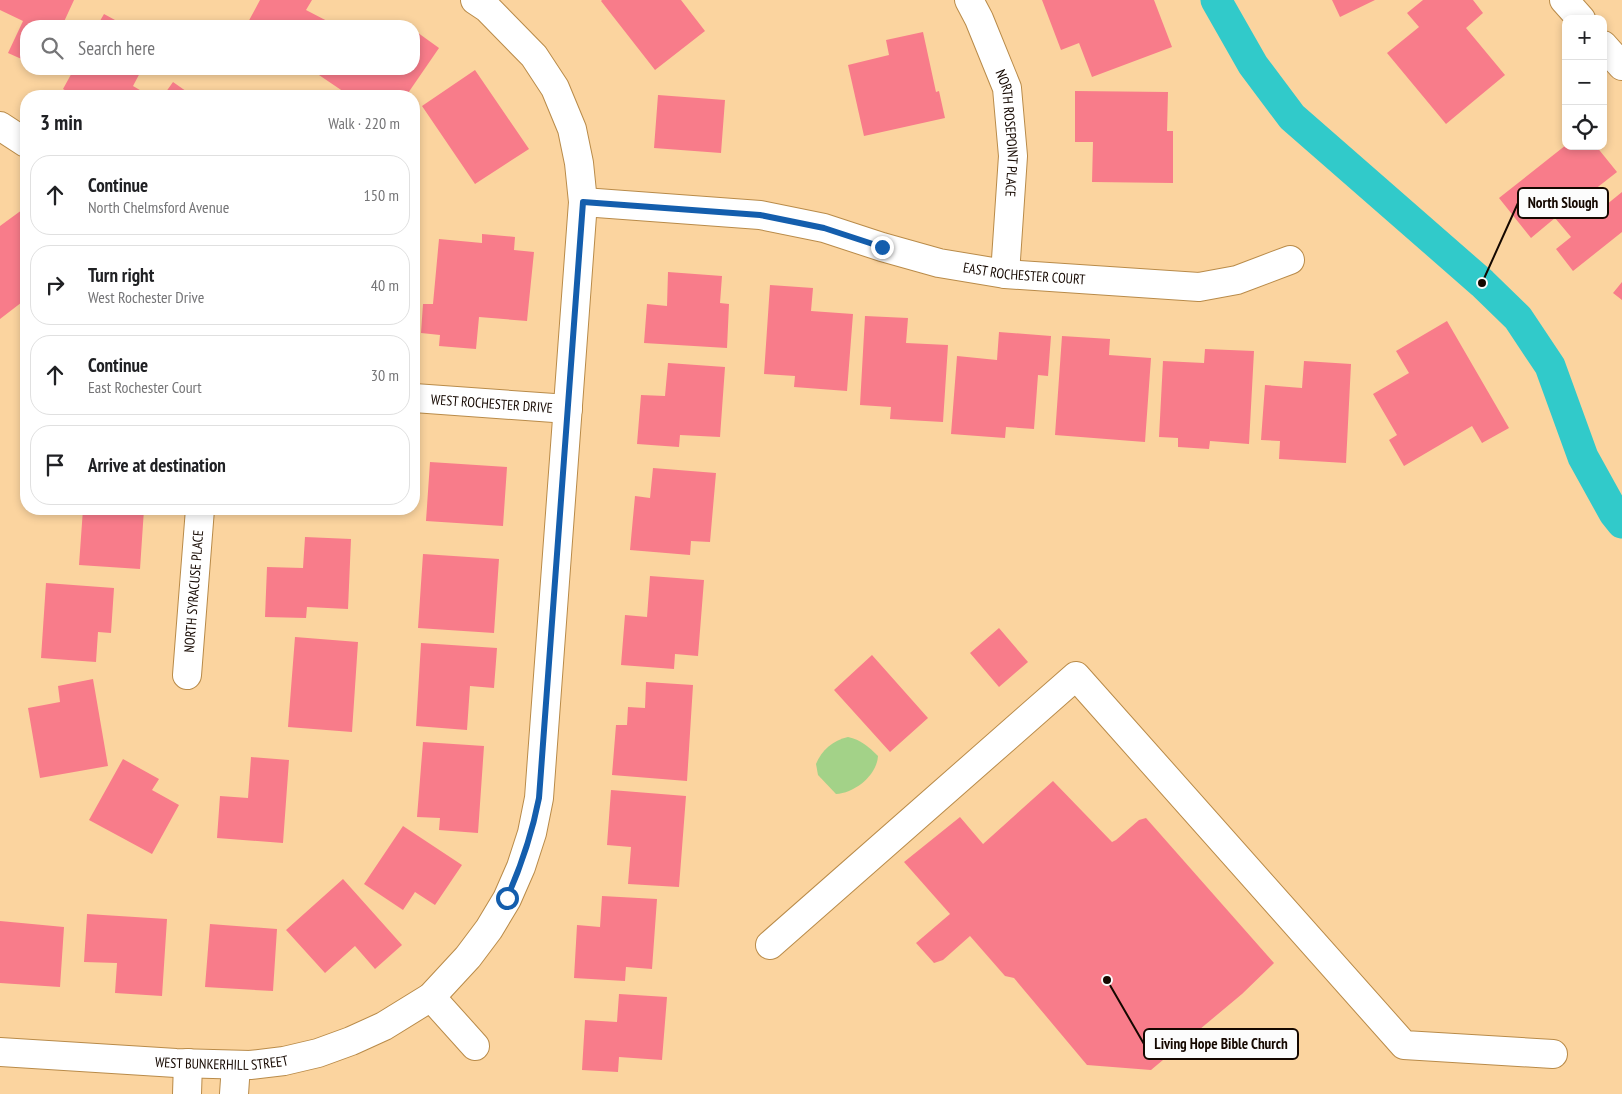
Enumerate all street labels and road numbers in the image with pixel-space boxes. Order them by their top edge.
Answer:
street label: NORTH ROSEPOINT PLACE [991,67,1022,198]
street label: EAST ROCHESTER COURT [962,258,1087,288]
street label: WEST ROCHESTER DRIVE [430,390,553,417]
street label: NORTH SYRACUSE PLACE [180,529,207,653]
street label: WEST BUNKERHILL STREET [154,1051,291,1074]

